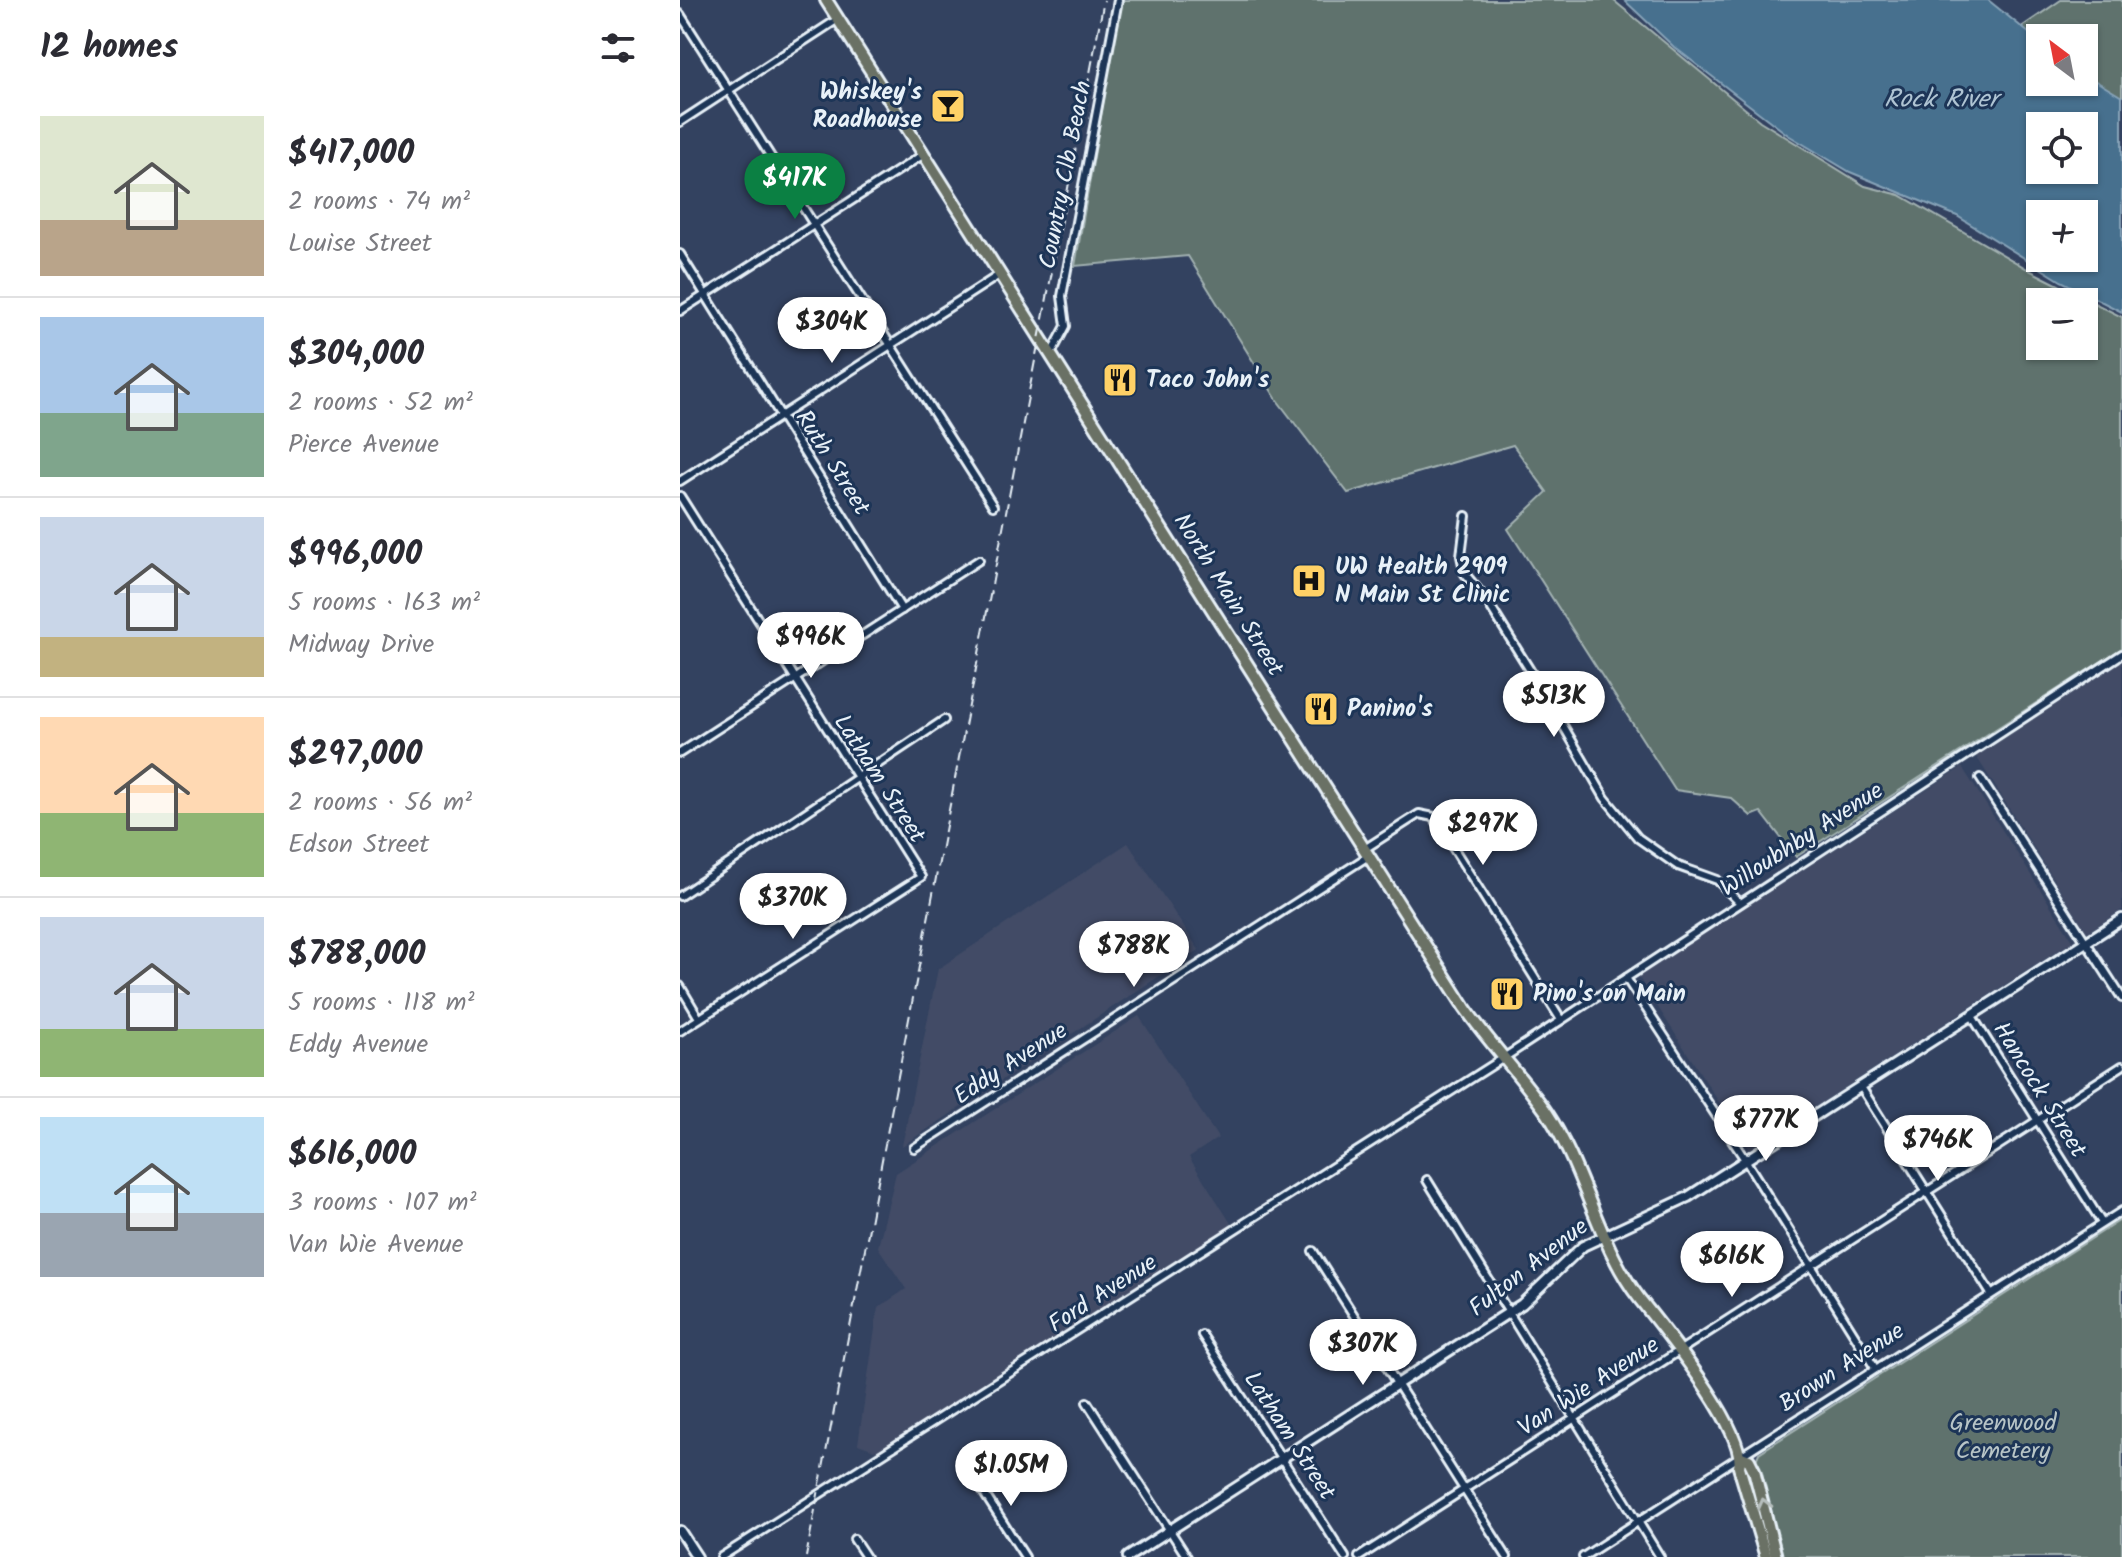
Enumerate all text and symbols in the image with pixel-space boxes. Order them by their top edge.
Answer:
text: 12 homes [40,21,178,75]
north arrow [2026,24,2098,96]
map controls [2026,24,2098,360]
icon: filters [596,26,640,70]
place label: Whiskey's Roadhouse [812,73,922,140]
street label: Country Clb Beach [1029,77,1103,273]
water label: Rock River [1884,79,2003,121]
bar icon: Whiskey's Roadhouse [929,87,967,125]
button: locate [2026,112,2098,184]
text: $417,000 [288,127,414,181]
icon: home [104,148,200,244]
pin: $417K [739,153,851,221]
text: $417K [762,158,828,200]
text: 2 rooms · 74 m² [288,181,470,223]
button: + [2026,200,2098,272]
text: Louise Street [288,223,432,265]
button: − [2026,288,2098,360]
pin: $304K [776,297,888,365]
text: $304K [796,302,868,344]
text: $304,000 [288,328,424,382]
icon: home [104,349,200,445]
restaurant icon: Taco John's [1101,361,1139,399]
place label: Taco John's [1146,361,1269,400]
text: 2 rooms · 52 m² [288,382,473,424]
street label: Ruth Street [784,403,880,524]
text: Pierce Avenue [288,424,439,466]
street label: North Main Street [1162,506,1294,685]
text: $996,000 [288,528,422,582]
place label: UW Health 2909 N Main St Clinic [1335,548,1511,615]
icon: home [104,549,200,645]
hospital icon: UW Health 2909 N Main St Clinic [1290,562,1328,600]
text: 5 rooms · 163 m² [288,582,480,624]
pin: $996K [755,612,867,680]
text: $996K [775,617,847,659]
text: Midway Drive [288,624,434,666]
pin: $513K [1498,671,1610,739]
text: $513K [1521,676,1587,718]
restaurant icon: Panino's [1302,690,1340,728]
place label: Panino's [1347,690,1433,729]
street label: Latham Street [823,707,936,852]
text: $297,000 [288,728,422,782]
icon: home [104,749,200,845]
street label: Willoubhby Avenue [1712,772,1892,908]
text: 2 rooms · 56 m² [288,782,472,824]
pin: $297K [1427,799,1539,867]
text: $297K [1447,804,1519,846]
text: Edson Street [288,824,429,866]
pin: $370K [737,873,849,941]
text: $370K [758,878,828,920]
pin: $788K [1078,921,1190,989]
text: $788K [1097,926,1171,968]
text: $788,000 [288,928,426,982]
icon: home [104,949,200,1045]
restaurant icon: Pino's on Main [1488,975,1526,1013]
place label: Pino's on Main [1533,975,1686,1014]
text: 5 rooms · 118 m² [288,982,474,1024]
street label: Eddy Avenue [946,1012,1076,1116]
street label: Hancock Street [1982,1014,2097,1166]
text: Eddy Avenue [288,1024,428,1066]
pin: $777K [1710,1095,1822,1163]
text: $777K [1732,1100,1800,1142]
pin: $746K [1882,1115,1994,1183]
text: $746K [1902,1120,1974,1162]
text: $616,000 [288,1128,417,1182]
icon: home [104,1149,200,1245]
text: 3 rooms · 107 m² [288,1182,477,1224]
street label: Fulton Avenue [1461,1208,1598,1327]
text: Van Wie Avenue [288,1224,464,1266]
pin: $616K [1676,1231,1788,1299]
text: $616K [1698,1236,1766,1278]
street label: Ford Avenue [1041,1244,1166,1344]
street label: Brown Avenue [1771,1313,1913,1423]
pin: $307K [1307,1319,1419,1387]
text: $307K [1328,1324,1398,1366]
street label: Van Wie Avenue [1510,1326,1668,1447]
street label: Latham Street [1233,1364,1346,1509]
park label: Greenwood Cemetery [1950,1404,2057,1471]
pin: $1.05M [946,1440,1076,1508]
text: $1.05M [973,1445,1049,1487]
one-way arrow [1756,1497,1773,1511]

